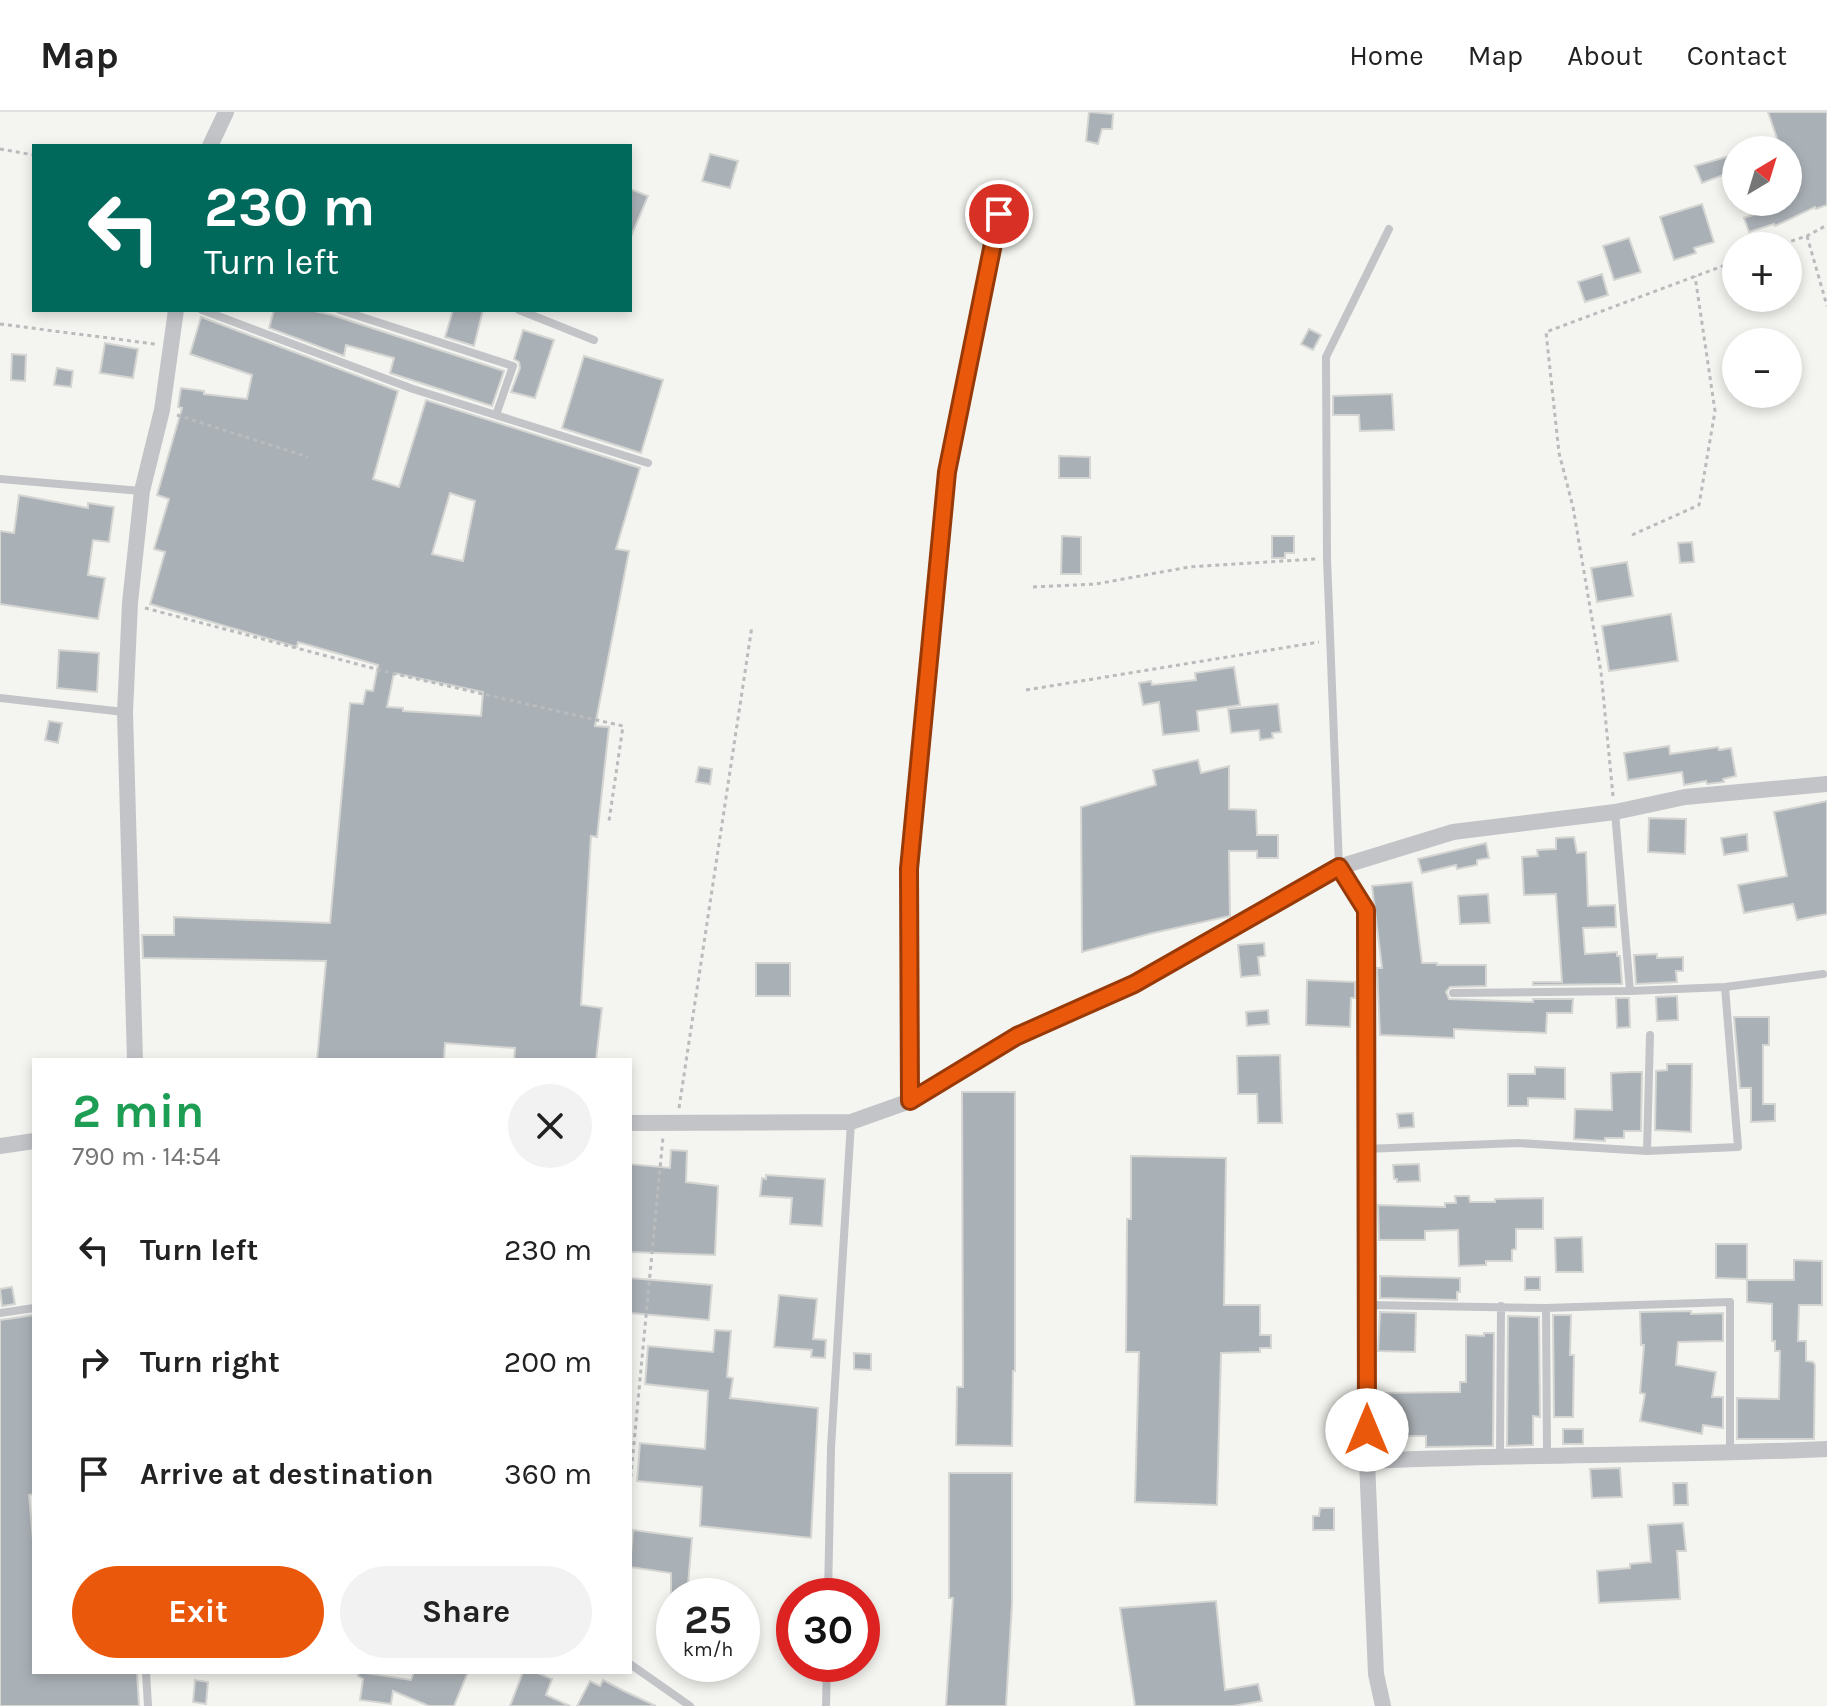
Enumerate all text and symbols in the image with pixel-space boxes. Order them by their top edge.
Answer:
text: Map [40,33,119,78]
text: Home [1349,39,1424,72]
text: Map [1468,39,1523,72]
text: About [1567,39,1643,72]
text: Contact [1687,39,1787,72]
north arrow [1722,136,1802,216]
map controls [1722,136,1802,408]
text: 230 m [204,174,375,239]
icon: left [72,176,176,280]
pin [965,180,1033,248]
icon: arrive [977,192,1021,236]
button: + [1722,232,1802,312]
text: Turn left [204,241,339,283]
button: − [1722,328,1802,408]
text: 2 min [72,1083,204,1139]
button: close [508,1084,592,1168]
text: 790 m · 14:54 [72,1141,221,1172]
icon: left [72,1228,116,1272]
text: Turn left [140,1232,258,1268]
text: 230 m [504,1232,592,1268]
icon: right [72,1340,116,1384]
text: Turn right [140,1344,280,1380]
text: 200 m [504,1344,592,1380]
position arrow [1325,1388,1409,1472]
icon: arrive [72,1452,116,1496]
text: Arrive at destination [140,1456,434,1492]
text: 360 m [504,1456,592,1492]
button: Exit [72,1566,324,1658]
button: Share [340,1566,592,1658]
speed limit sign: 30 [776,1578,880,1682]
text: 25 [684,1596,732,1643]
text: km/h [683,1638,733,1661]

